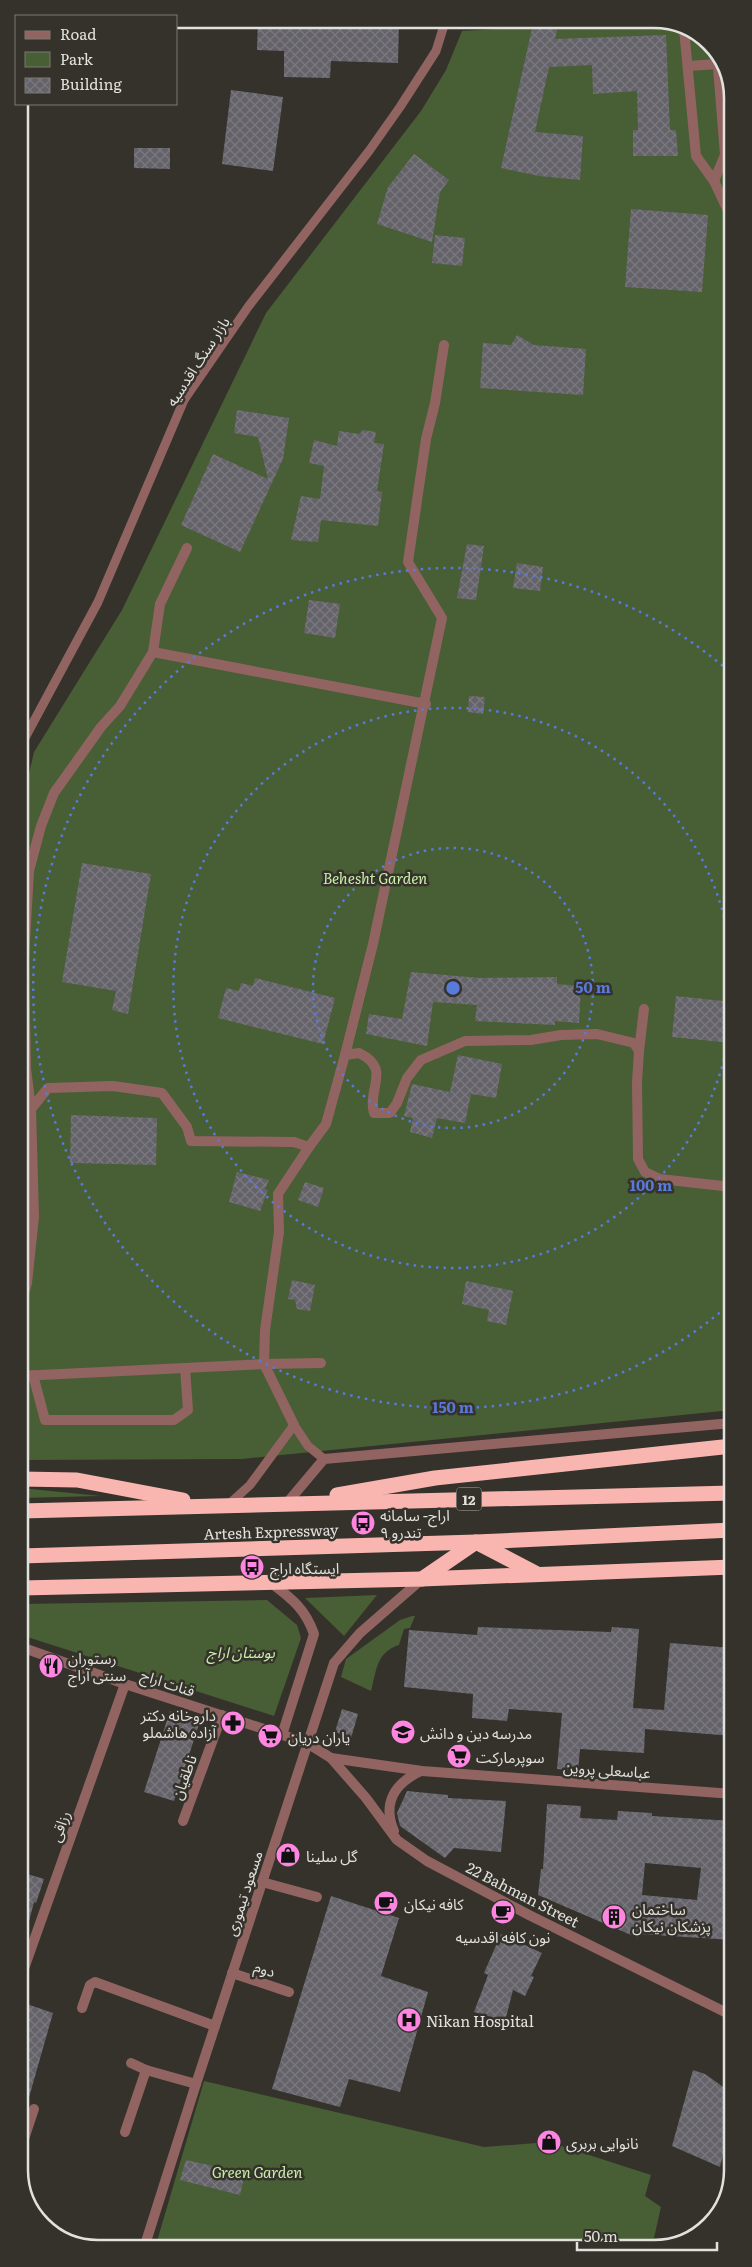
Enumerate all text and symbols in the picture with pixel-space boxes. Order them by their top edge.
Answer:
legend [15,15,178,105]
text: Road [60,22,96,45]
text: Park [60,47,94,70]
text: Building [60,72,122,95]
street label: بازار سنگ اقدسیه [159,312,235,410]
park label: Behesht Garden [323,866,427,889]
text: 50 m [575,975,611,998]
centre of rings [444,979,462,997]
text: 100 m [630,1173,672,1196]
text: 150 m [432,1395,474,1418]
road number: 12 [456,1488,482,1510]
place label: اراج- سامانه ۹ تندرو [380,1503,450,1543]
bus stop icon: اراج- سامانه ۹ تندرو [350,1510,376,1536]
street label: Artesh Expressway [203,1517,339,1545]
bus stop icon: ایستگاه اراج [239,1554,265,1580]
place label: ایستگاه اراج [270,1556,339,1581]
park label: بوستان اراج [206,1640,276,1664]
place label: رستوران سنتی آراج [68,1646,127,1688]
restaurant icon: رستوران سنتی آراج [38,1653,64,1679]
street label: قنات اراج [137,1662,198,1704]
place label: داروخانه دکتر آزاده هاشملو [140,1703,217,1743]
pharmacy icon: داروخانه دکتر آزاده هاشملو [220,1710,246,1736]
school or university icon: مدرسه دین و دانش [390,1719,416,1745]
place label: مدرسه دین و دانش [420,1721,532,1744]
supermarket icon: یاران دریان [257,1723,283,1749]
place label: یاران دریان [288,1725,350,1748]
supermarket icon: سوپرمارکت [446,1743,472,1769]
place label: سوپرمارکت [476,1745,545,1768]
street label: ناطقیان [164,1751,202,1803]
street label: عباسعلی پروین [562,1754,652,1784]
street label: رزاقی [43,1807,75,1845]
shop icon: گل سلینا [275,1842,301,1868]
place label: گل سلینا [306,1844,358,1867]
street label: مسعود تیموری [218,1847,268,1939]
street label: 22 Bahman Street [462,1856,584,1932]
cafe icon: کافه نیکان [373,1890,399,1916]
place label: کافه نیکان [404,1892,464,1915]
place label: ساختمان پزشکان نیکان [632,1897,711,1937]
cafe icon: نون کافه اقدسیه [490,1899,516,1925]
building icon: ساختمان پزشکان نیکان [601,1904,627,1930]
place label: نون کافه اقدسیه [456,1925,550,1948]
street label: دوم [251,1954,279,1983]
hospital icon: Nikan Hospital [396,2007,422,2033]
place label: Nikan Hospital [426,2009,534,2032]
shop icon: نانوایی بربری [536,2129,562,2155]
place label: نانوایی بربری [566,2131,639,2154]
park label: Green Garden [212,2160,302,2183]
scale bar [577,2220,717,2252]
text: 50 m [584,2224,618,2247]

